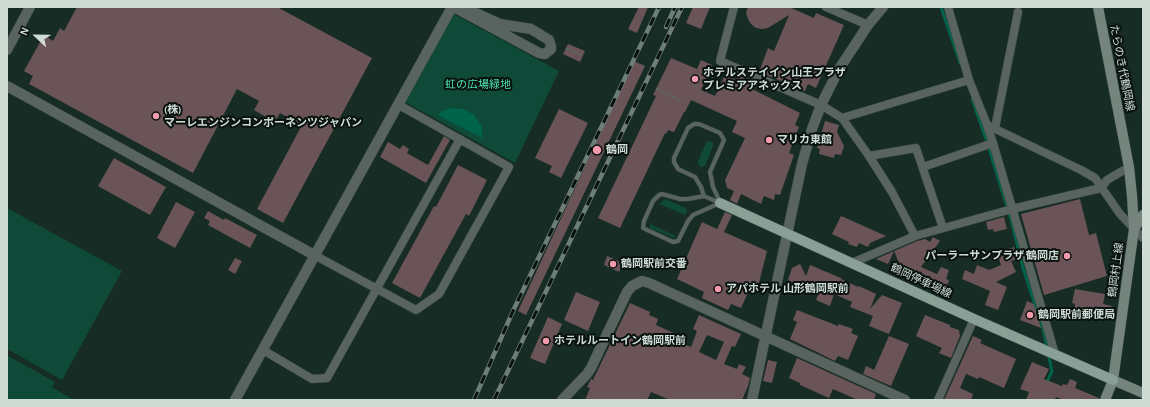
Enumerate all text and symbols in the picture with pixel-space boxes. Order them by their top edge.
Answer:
north arrow [16,16,56,56]
street label: たらのき代鶴岡線 [1107,24,1137,112]
text: N [18,26,31,37]
place label: ホテルステイイン山王プラザ プレミアアネックス [703,66,846,92]
marker: ホテルステイイン山王プラザ プレミアアネックス [690,74,700,84]
park label: 虹の広場緑地 [445,78,511,92]
place label: (株) マーレエンジンコンポーネンツジャパン [164,103,362,129]
marker: (株) マーレエンジンコンポーネンツジャパン [151,111,161,121]
place label: マリカ東館 [777,133,832,147]
marker: マリカ東館 [764,135,774,145]
place label: 鶴岡 [606,143,628,157]
marker: 鶴岡 [591,144,603,156]
street label: 鶴岡村上線 [1106,242,1126,298]
place label: パーラーサンプラザ 鶴岡店 [925,249,1059,263]
marker: パーラーサンプラザ 鶴岡店 [1062,251,1072,261]
place label: 鶴岡駅前交番 [621,257,687,271]
marker: 鶴岡駅前交番 [608,259,618,269]
street label: 鶴岡停車場線 [888,261,954,301]
place label: アパホテル 山形鶴岡駅前 [726,282,849,296]
marker: アパホテル 山形鶴岡駅前 [713,284,723,294]
place label: 鶴岡駅前郵便局 [1038,308,1115,322]
marker: 鶴岡駅前郵便局 [1025,310,1035,320]
place label: ホテルルートイン鶴岡駅前 [554,334,686,348]
marker: ホテルルートイン鶴岡駅前 [541,336,551,346]

